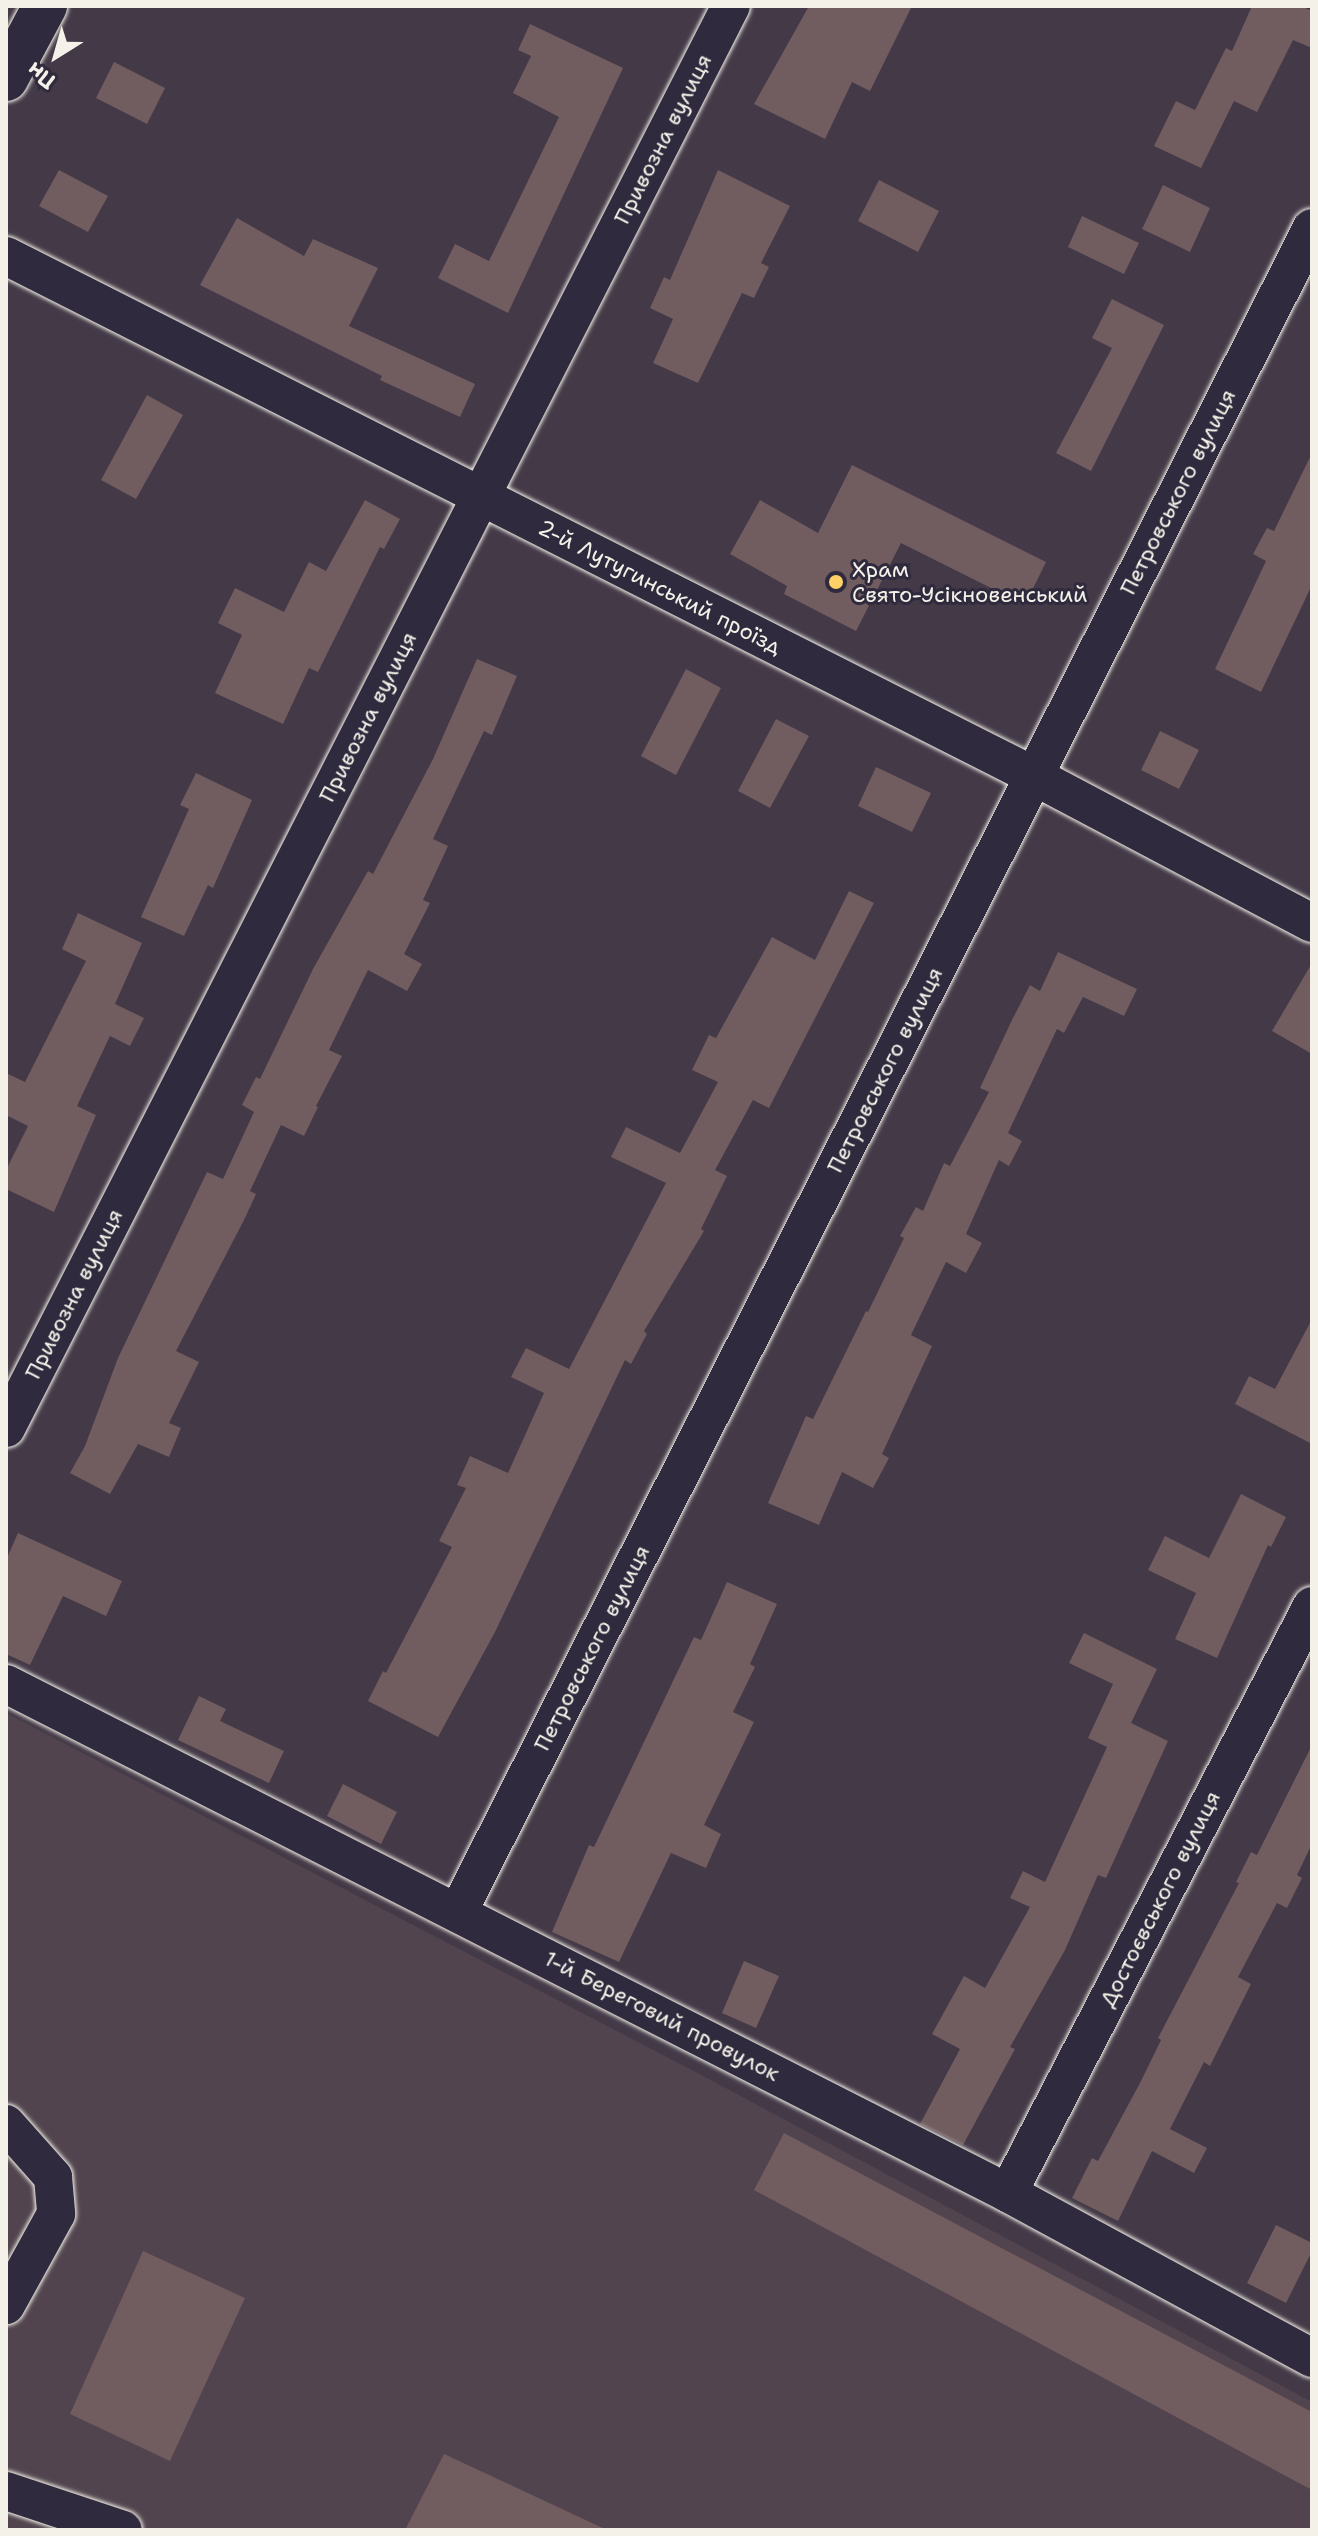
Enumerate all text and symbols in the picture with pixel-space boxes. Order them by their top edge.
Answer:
north arrow [16,16,96,96]
street label: Привозна вулиця [609,49,717,229]
text: Пн [21,55,62,96]
street label: Петровського вулиця [1115,385,1241,599]
street label: 2-й Лутугинський проїзд [534,514,786,660]
place label: Храм Свято-Усікновенський [852,556,1087,608]
marker: Храм Свято-Усікновенський [827,573,845,591]
street label: Привозна вулиця [314,627,422,807]
street label: Петровського вулиця [822,963,948,1177]
street label: Привозна вулиця [20,1204,128,1384]
street label: Петровського вулиця [529,1541,655,1755]
street label: Достоєвського вулиця [1094,1786,1226,2012]
street label: 1-й Береговий провулок [540,1945,784,2087]

